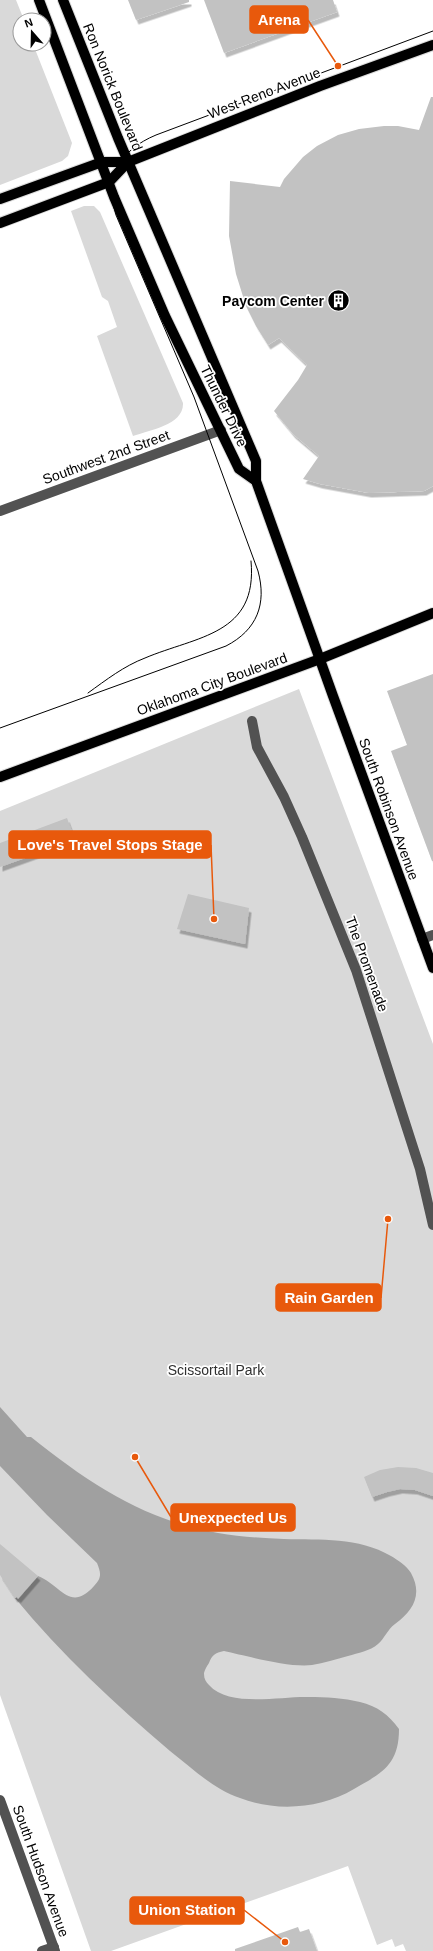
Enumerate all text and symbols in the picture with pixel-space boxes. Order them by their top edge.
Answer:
callout: Arena [250,6,308,33]
text: Arena [258,11,301,28]
north arrow [12,12,52,52]
text: N [23,16,34,30]
street label: Ron Norick Boulevard [80,21,146,153]
street label: West Reno Avenue [205,64,323,122]
building icon: Paycom Center [326,288,352,314]
place label: Paycom Center [222,293,325,309]
street label: Thunder Drive [197,363,251,450]
street label: Southwest 2nd Street [40,427,172,487]
street label: Oklahoma City Boulevard [135,649,289,719]
street label: South Robinson Avenue [356,736,422,882]
callout: Love's Travel Stops Stage [9,831,211,858]
text: Love's Travel Stops Stage [17,836,203,853]
street label: The Promenade [342,914,392,1014]
callout: Rain Garden [276,1284,381,1311]
text: Rain Garden [284,1289,374,1306]
park label: Scissortail Park [168,1362,265,1378]
callout: Unexpected Us [171,1504,295,1531]
text: Unexpected Us [179,1509,287,1526]
street label: South Hudson Avenue [10,1803,72,1939]
callout: Union Station [130,1897,244,1924]
text: Union Station [138,1901,236,1918]

